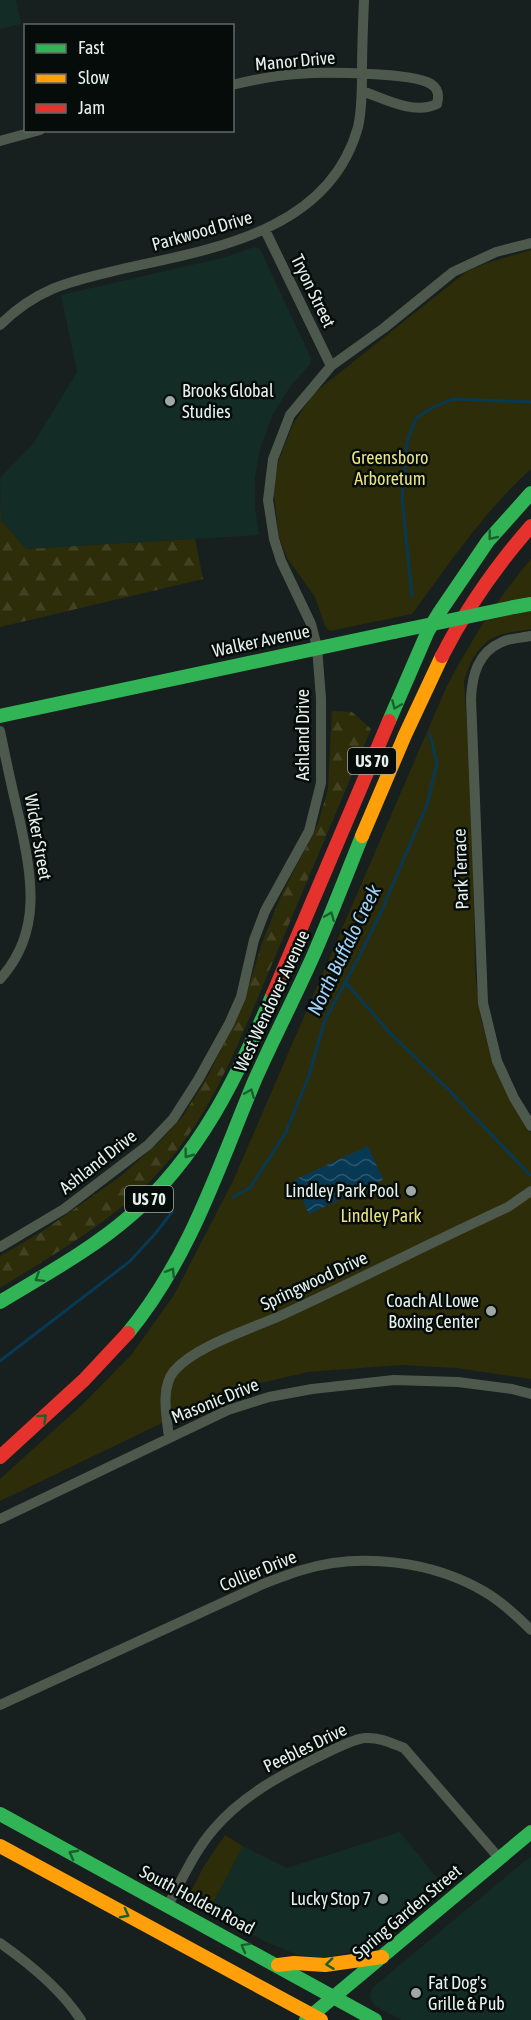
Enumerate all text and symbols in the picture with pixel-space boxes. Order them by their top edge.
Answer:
legend [24,24,234,132]
text: Fast [78,37,105,58]
street label: Manor Drive [254,47,336,74]
text: Slow [78,67,109,88]
text: Jam [78,97,105,118]
street label: Parkwood Drive [149,206,254,255]
street label: Tryon Street [287,251,340,331]
place label: Brooks Global Studies [182,380,274,422]
marker: Brooks Global Studies [163,394,177,408]
park label: Greensboro Arboretum [352,447,428,489]
one-way arrow [488,530,499,541]
street label: Walker Avenue [210,620,311,661]
street label: Ashland Drive [292,689,313,781]
one-way arrow [391,698,403,709]
road number: US 70 [348,748,396,774]
street label: Wicker Street [21,792,56,882]
street label: Park Terrace [449,828,472,910]
water label: North Buffalo Creek [302,881,385,1019]
one-way arrow [323,911,335,922]
street label: West Wendover Avenue [230,927,314,1075]
one-way arrow [243,1089,255,1100]
street label: Ashland Drive [55,1125,140,1198]
one-way arrow [184,1148,195,1159]
place label: Lindley Park Pool [285,1180,399,1201]
marker: Lindley Park Pool [404,1184,418,1198]
road number: US 70 [125,1186,173,1212]
park label: Lindley Park [341,1205,422,1226]
street label: Springwood Drive [257,1247,371,1314]
one-way arrow [164,1268,176,1278]
one-way arrow [35,1270,45,1282]
place label: Coach Al Lowe Boxing Center [386,1290,480,1332]
marker: Coach Al Lowe Boxing Center [484,1304,498,1318]
street label: Masonic Drive [168,1374,261,1428]
one-way arrow [37,1414,47,1425]
street label: Collier Drive [216,1546,299,1595]
street label: Peebles Drive [260,1718,350,1777]
one-way arrow [69,1850,79,1861]
street label: Spring Garden Street [348,1860,465,1963]
street label: South Holden Road [136,1861,258,1939]
place label: Lucky Stop 7 [290,1888,371,1909]
marker: Lucky Stop 7 [376,1892,390,1906]
one-way arrow [119,1907,130,1918]
one-way arrow [240,1943,251,1954]
one-way arrow [325,1957,335,1970]
place label: Fat Dog's Grille & Pub [428,1972,505,2014]
marker: Fat Dog's Grille & Pub [409,1986,423,2000]

